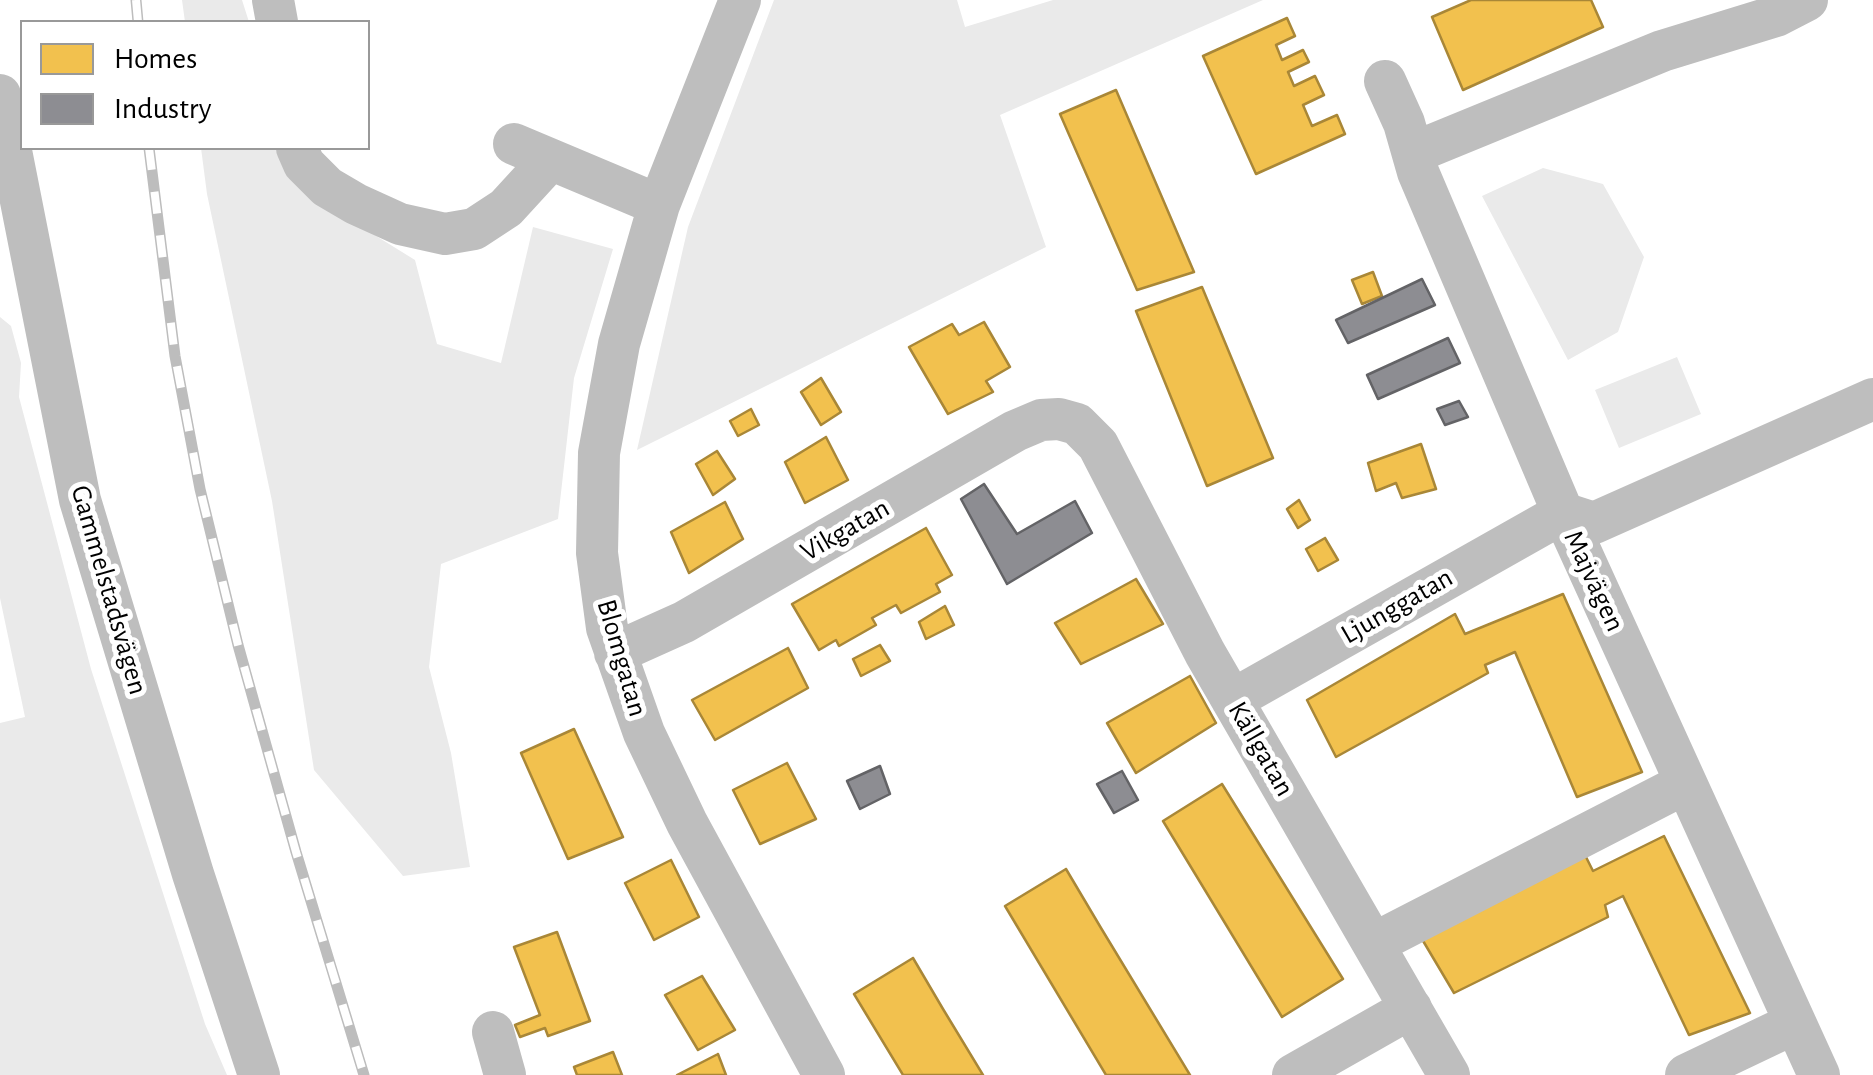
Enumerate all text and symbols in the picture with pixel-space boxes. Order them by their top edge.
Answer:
legend [20,20,370,150]
text: Homes [114,44,197,74]
text: Industry [114,94,212,124]
street label: Gammelstadsvägen [63,482,155,698]
street label: Vikgatan [795,491,895,569]
street label: Majvägen [1556,525,1632,637]
street label: Ljunggatan [1335,561,1459,651]
street label: Blomgatan [589,596,655,720]
street label: Källgatan [1220,696,1302,802]

